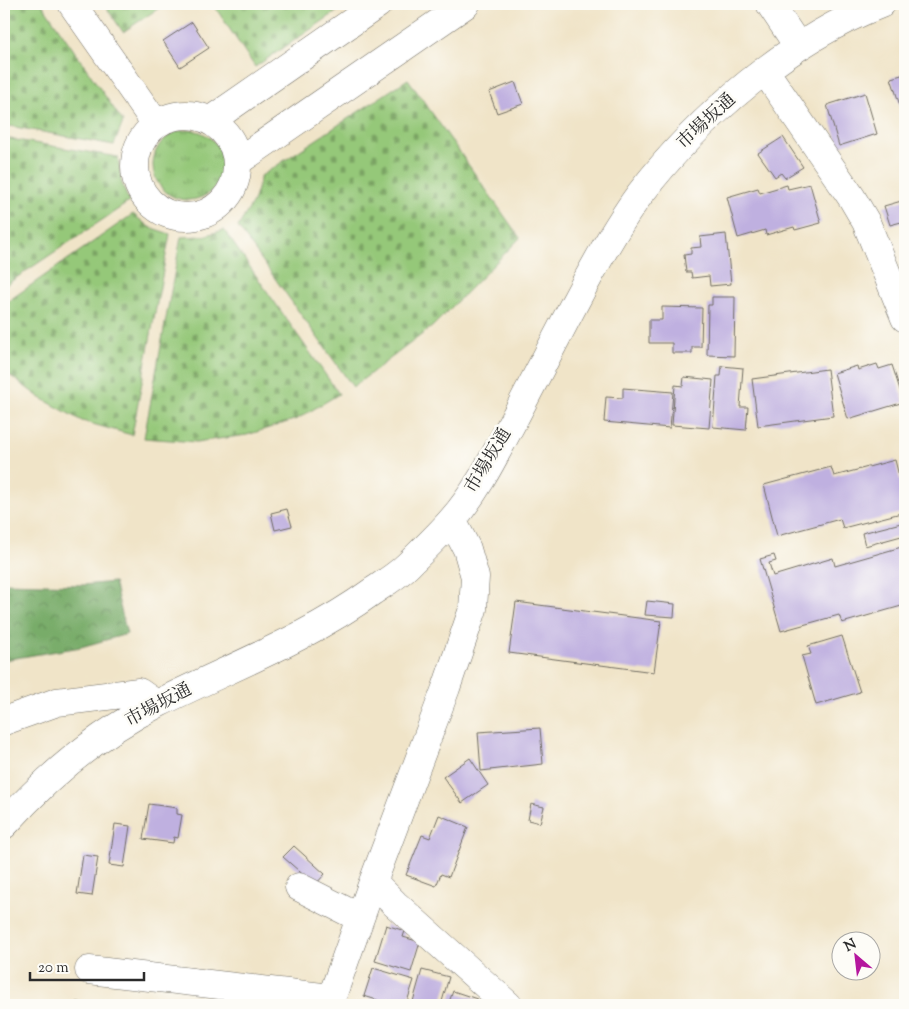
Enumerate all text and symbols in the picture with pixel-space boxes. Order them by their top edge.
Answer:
street label: 市場坂通 [672,88,742,156]
street label: 市場坂通 [459,423,519,499]
street label: 市場坂通 [121,678,197,734]
north arrow [832,932,882,982]
text: N [841,935,860,958]
scale bar [30,949,144,981]
text: 20 m [38,958,69,979]

